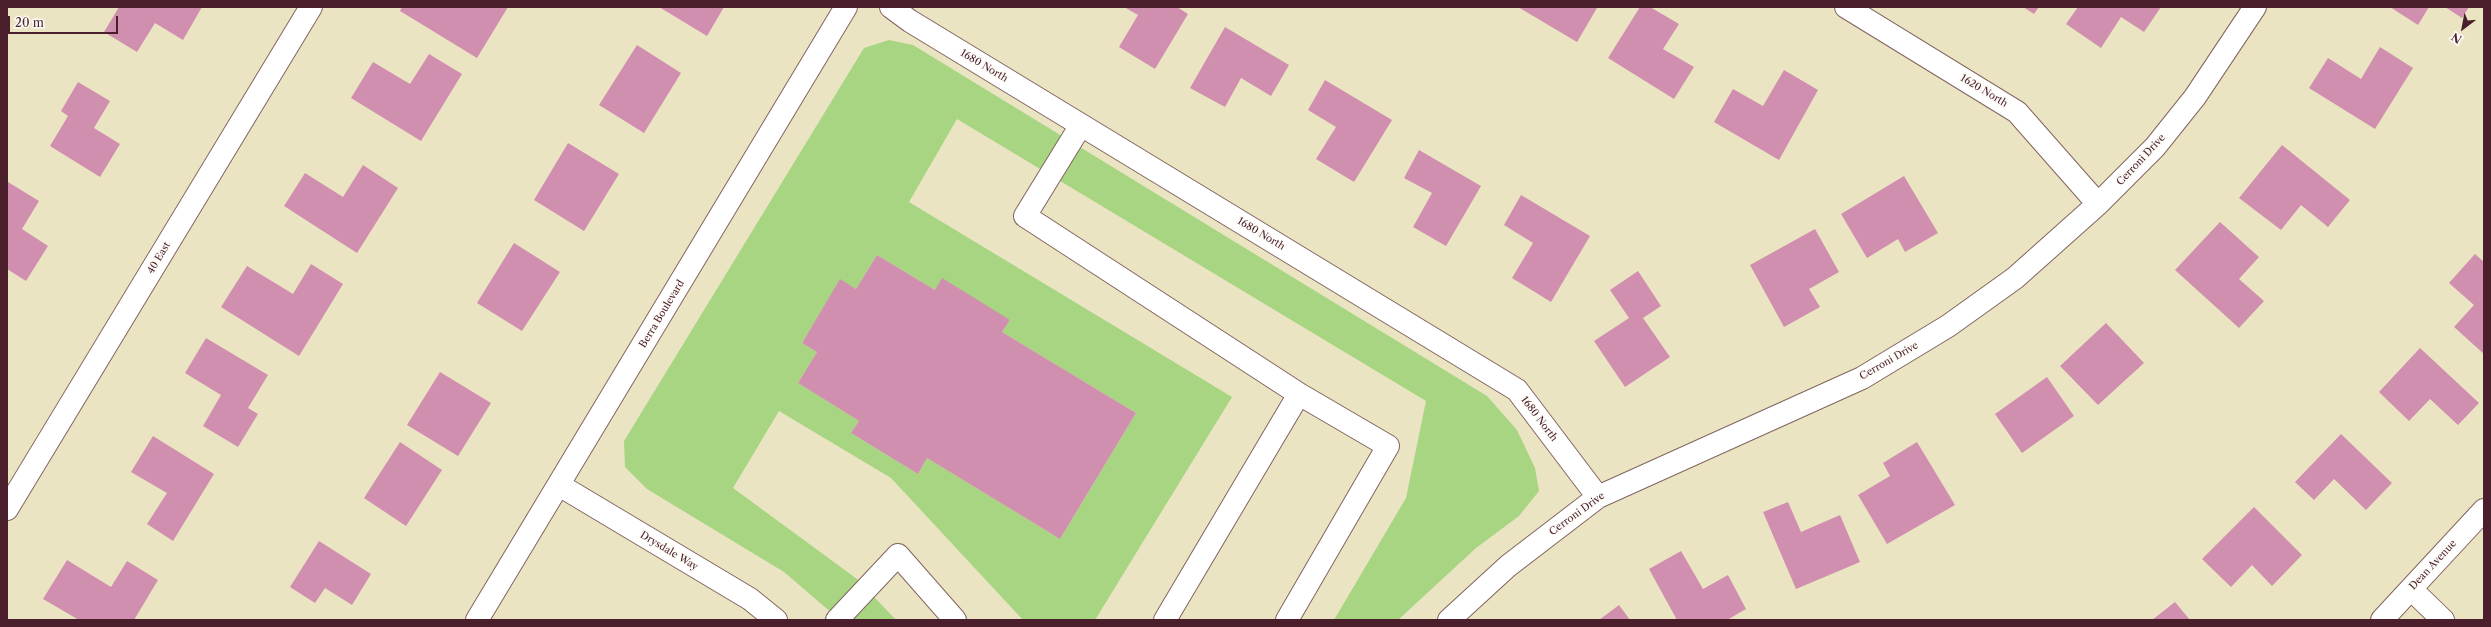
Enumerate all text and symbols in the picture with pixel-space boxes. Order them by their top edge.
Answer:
scale bar [10,8,120,34]
north arrow [2443,8,2483,48]
text: 20 m [15,15,44,30]
text: N [2449,30,2464,47]
street label: 1680 North [958,47,1010,85]
street label: 1620 North [1958,72,2010,110]
street label: Cerroni Drive [2114,132,2168,188]
street label: 1680 North [1235,215,1287,253]
street label: 40 East [145,240,173,276]
street label: Berra Boulevard [637,278,687,350]
street label: Cerroni Drive [1858,339,1920,383]
street label: 1680 North [1518,394,1560,444]
street label: Cerroni Drive [1547,490,1607,538]
street label: Drysdale Way [638,529,700,573]
street label: Dean Avenue [2407,538,2459,592]

